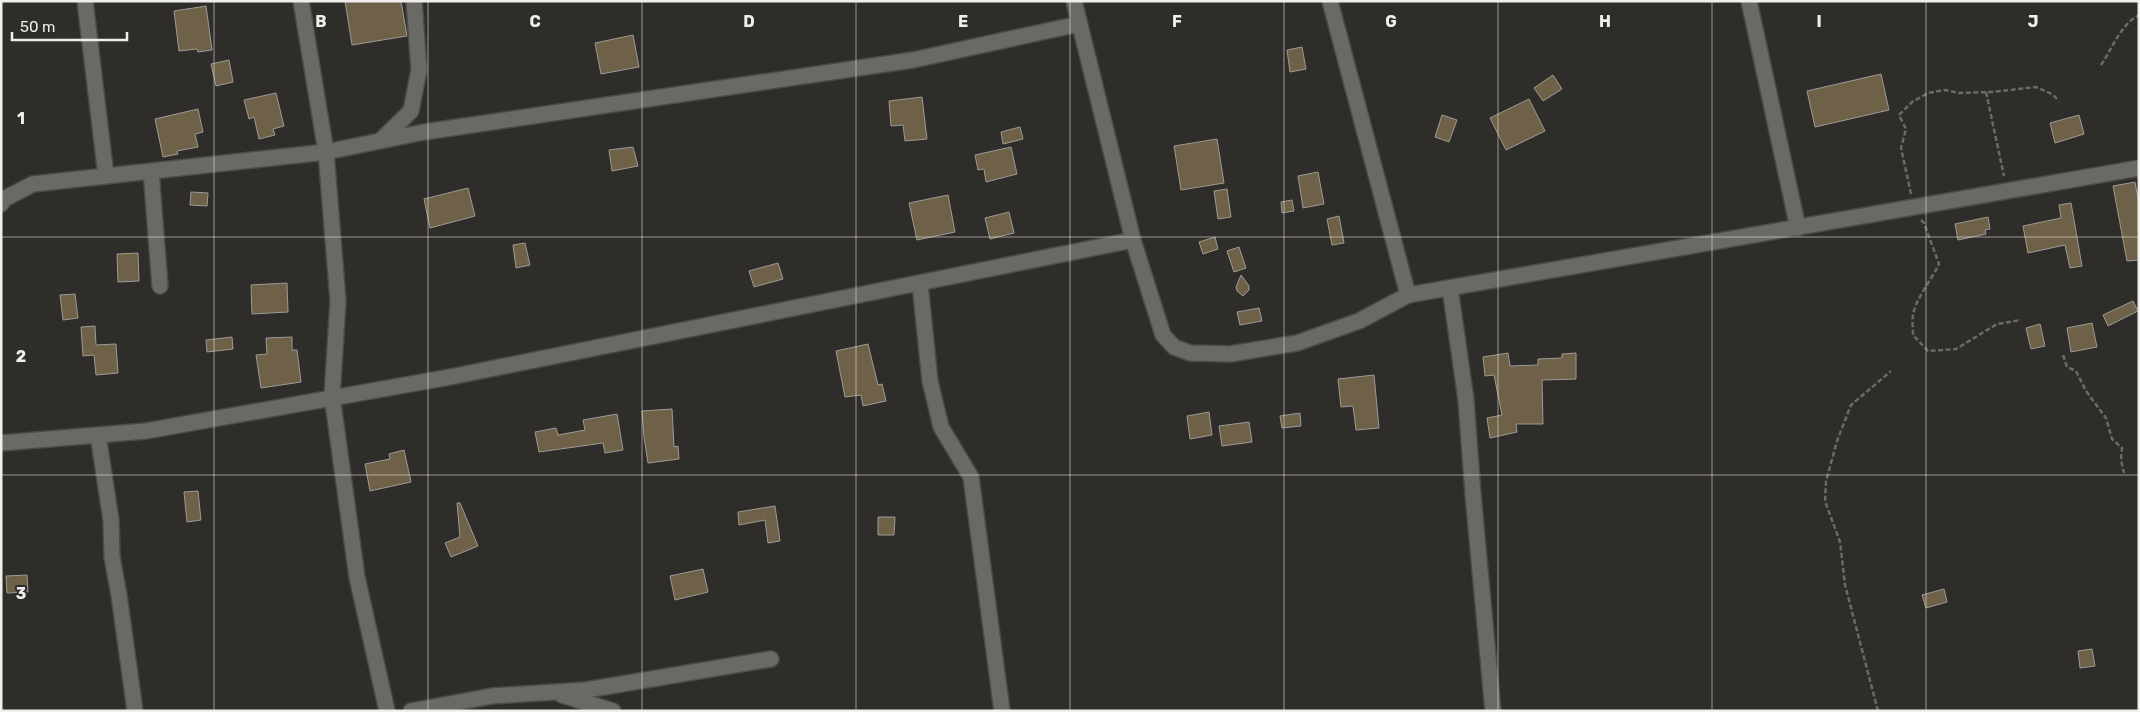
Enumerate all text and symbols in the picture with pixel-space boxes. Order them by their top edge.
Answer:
scale bar [12,10,128,42]
text: B [315,12,327,31]
text: C [529,12,541,31]
text: D [743,12,755,31]
text: E [958,12,968,31]
text: F [1172,12,1182,31]
text: G [1385,12,1397,31]
text: H [1599,12,1611,31]
text: I [1816,12,1822,31]
text: J [2028,12,2038,31]
text: 50 m [20,18,55,36]
text: 1 [17,109,25,128]
text: 2 [16,347,26,366]
text: 3 [16,584,26,603]

